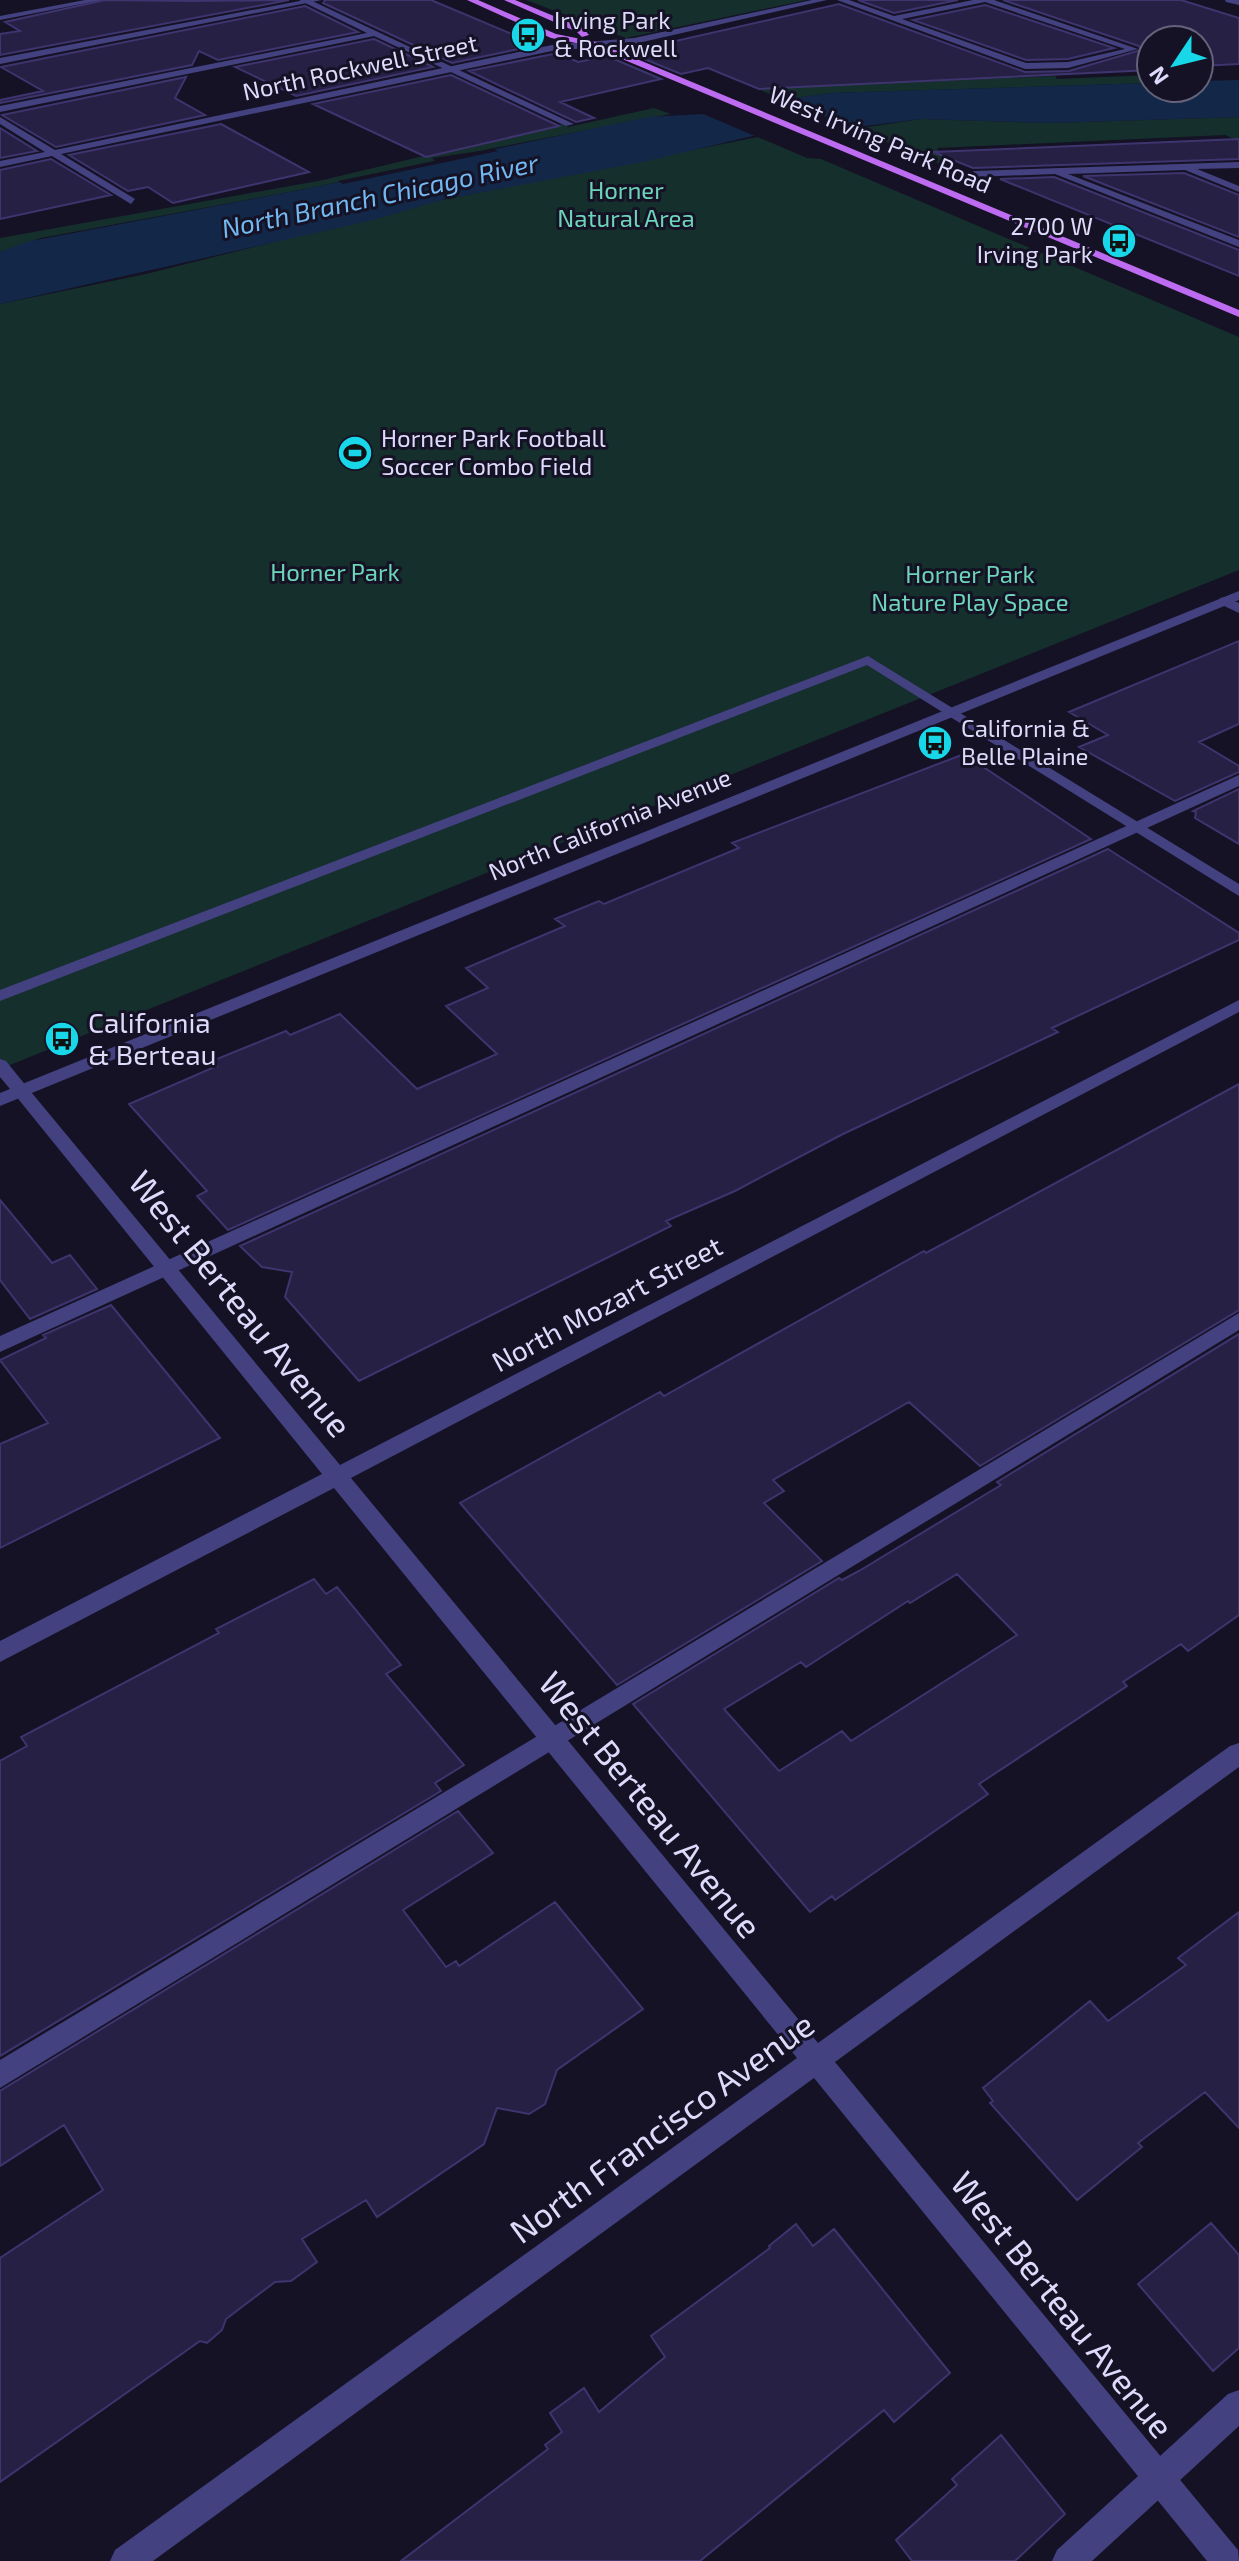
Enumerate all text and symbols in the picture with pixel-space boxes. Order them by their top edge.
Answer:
place label: Irving Park & Rockwell [554,5,677,62]
bus stop icon: Irving Park & Rockwell [509,16,547,54]
north arrow [1135,24,1215,104]
street label: North Rockwell Street [240,27,480,106]
text: N [1143,62,1173,90]
street label: West Irving Park Road [765,79,996,199]
water label: North Branch Chicago River [219,146,541,243]
park label: Horner Natural Area [557,175,695,232]
place label: 2700 W Irving Park [977,211,1093,268]
bus stop icon: 2700 W Irving Park [1100,222,1138,260]
place label: Horner Park Football Soccer Combo Field [381,423,606,480]
sports icon: Horner Park Football Soccer Combo Field [336,434,374,472]
park label: Horner Park [270,557,400,586]
park label: Horner Park Nature Play Space [871,559,1069,616]
place label: California & Belle Plaine [961,713,1090,770]
bus stop icon: California & Belle Plaine [916,724,954,762]
street label: North California Avenue [484,762,735,886]
place label: California & Berteau [88,1005,217,1071]
bus stop icon: California & Berteau [43,1020,81,1058]
street label: West Berteau Avenue [121,1162,361,1444]
street label: North Mozart Street [485,1228,728,1378]
street label: West Berteau Avenue [531,1663,771,1945]
street label: North Francisco Avenue [501,2003,821,2251]
street label: West Berteau Avenue [943,2163,1183,2445]

